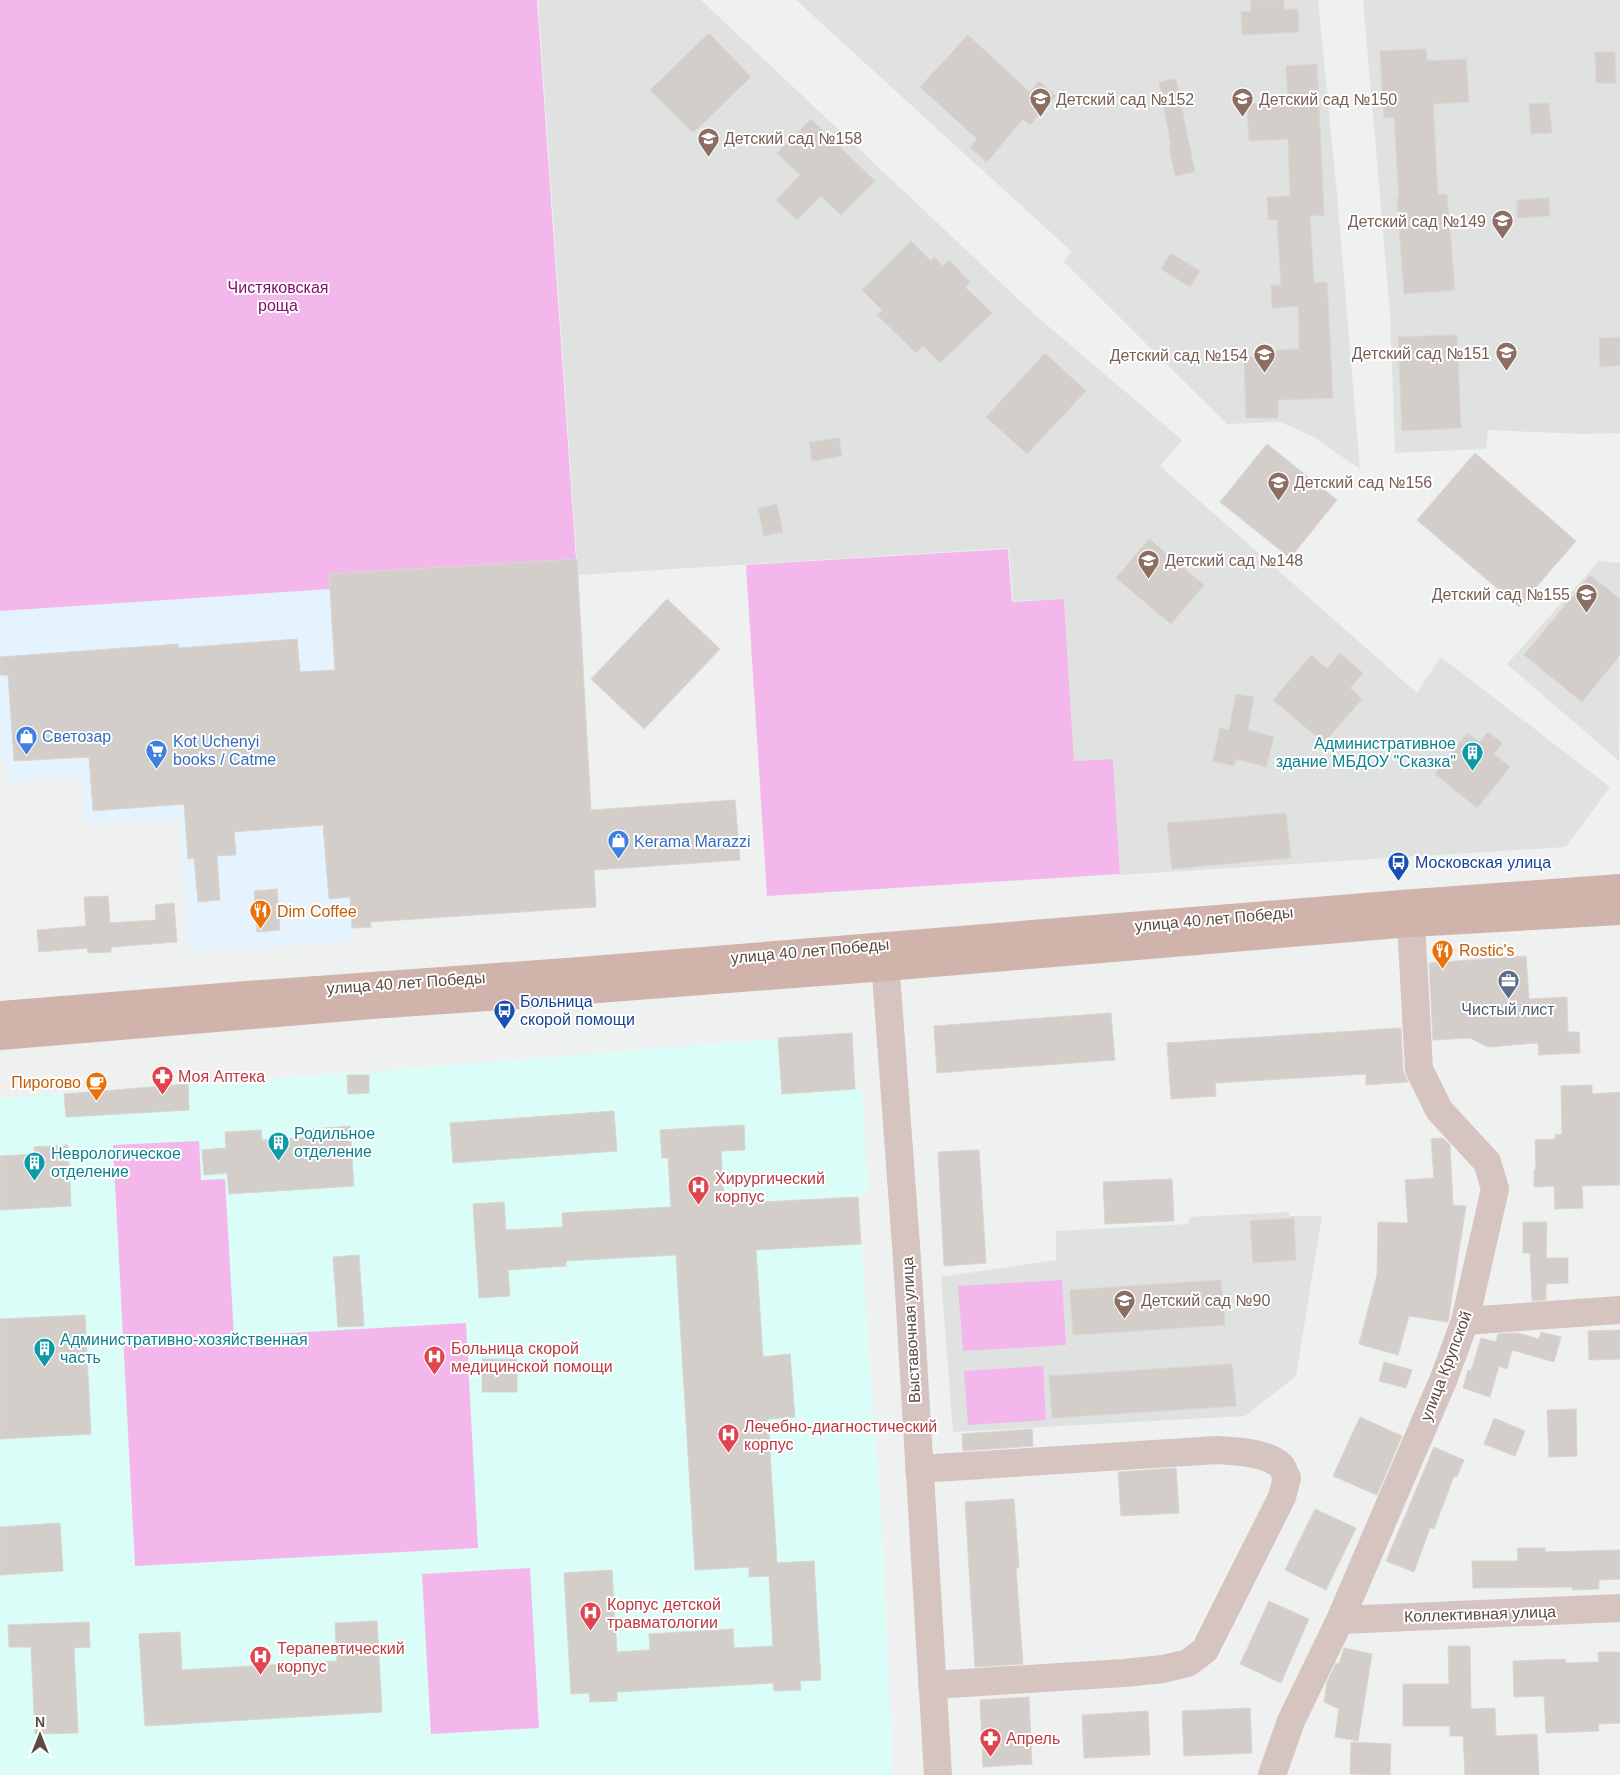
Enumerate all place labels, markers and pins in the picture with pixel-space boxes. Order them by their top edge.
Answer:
school or university icon: Детский сад №152 [1028,87,1052,118]
school or university icon: Детский сад №150 [1231,87,1255,118]
place label: Детский сад №152 [1056,91,1194,108]
place label: Детский сад №150 [1259,91,1397,108]
school or university icon: Детский сад №158 [696,126,720,157]
place label: Детский сад №158 [724,130,862,147]
school or university icon: Детский сад №149 [1490,209,1514,240]
place label: Детский сад №149 [1348,213,1486,230]
school or university icon: Детский сад №151 [1494,341,1518,372]
school or university icon: Детский сад №154 [1252,343,1276,374]
place label: Детский сад №151 [1352,345,1490,362]
place label: Детский сад №154 [1110,347,1248,364]
school or university icon: Детский сад №156 [1266,470,1290,501]
place label: Детский сад №156 [1294,474,1432,491]
school or university icon: Детский сад №148 [1137,548,1161,579]
place label: Детский сад №148 [1165,552,1303,569]
school or university icon: Детский сад №155 [1574,582,1598,613]
place label: Детский сад №155 [1432,586,1570,603]
shop icon: Светозар [14,724,38,755]
place label: Светозар [42,728,111,745]
place label: Kot Uchenyi books / Catme [173,733,276,768]
place label: Административное здание МБДОУ "Сказка" [1276,735,1456,770]
supermarket icon: Kot Uchenyi books / Catme [145,738,169,769]
building icon: Административное здание МБДОУ "Сказка" [1460,740,1484,771]
shop icon: Kerama Marazzi [606,829,630,860]
place label: Kerama Marazzi [634,833,750,850]
bus stop icon: Московская улица [1387,850,1411,881]
place label: Московская улица [1415,854,1551,871]
restaurant icon: Dim Coffee [249,899,273,930]
place label: Dim Coffee [277,903,357,920]
restaurant icon: Rostic's [1431,938,1455,969]
place label: Rostic's [1459,942,1515,959]
office icon: Чистый лист [1496,968,1520,999]
place label: Больница скорой помощи [520,993,635,1028]
bus stop icon: Больница скорой помощи [492,998,516,1029]
place label: Чистый лист [1461,1001,1555,1018]
pharmacy icon: Моя Аптека [150,1064,174,1095]
place label: Моя Аптека [178,1068,265,1085]
cafe icon: Пирогово [85,1070,109,1101]
place label: Пирогово [11,1074,81,1091]
place label: Родильное отделение [294,1125,375,1160]
building icon: Родильное отделение [266,1130,290,1161]
place label: Неврологическое отделение [51,1145,181,1180]
building icon: Неврологическое отделение [23,1150,47,1181]
place label: Хирургический корпус [715,1170,825,1205]
hospital icon: Хирургический корпус [687,1175,711,1206]
school or university icon: Детский сад №90 [1113,1288,1137,1319]
place label: Детский сад №90 [1141,1292,1270,1309]
place label: Административно-хозяйственная часть [60,1331,308,1366]
building icon: Административно-хозяйственная часть [32,1336,56,1367]
place label: Больница скорой медицинской помощи [451,1340,613,1375]
hospital icon: Больница скорой медицинской помощи [423,1345,447,1376]
place label: Лечебно-диагностический корпус [744,1418,937,1453]
hospital icon: Лечебно-диагностический корпус [716,1423,740,1454]
place label: Корпус детской травматологии [607,1596,721,1631]
hospital icon: Корпус детской травматологии [579,1601,603,1632]
place label: Терапевтический корпус [277,1640,405,1675]
hospital icon: Терапевтический корпус [249,1645,273,1676]
pharmacy icon: Апрель [978,1726,1002,1757]
place label: Апрель [1006,1730,1060,1747]

